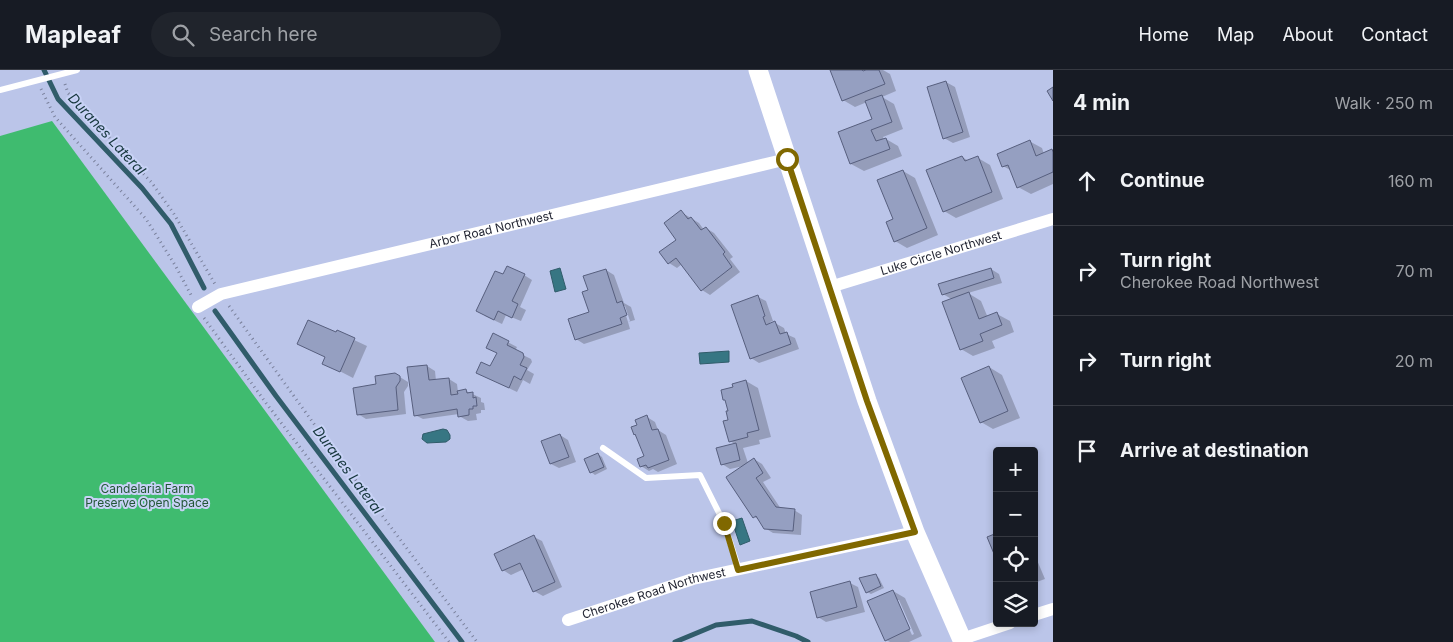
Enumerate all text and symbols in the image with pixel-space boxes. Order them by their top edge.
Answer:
search box [151,12,501,57]
text: Mapleaf [25,20,121,49]
icon: search [169,21,197,49]
text: Search here [209,23,318,46]
text: Home [1139,24,1189,45]
text: Map [1217,24,1254,45]
text: About [1282,24,1333,45]
text: Contact [1361,24,1428,45]
water label: Duranes Lateral [65,89,150,179]
text: 4 min [1073,90,1130,115]
text: Walk · 250 m [1335,93,1433,113]
route start [776,148,799,171]
icon: ahead [1073,167,1101,195]
text: Continue [1120,169,1205,192]
text: 160 m [1388,171,1433,191]
street label: Arbor Road Northwest [428,207,554,251]
street label: Luke Circle Northwest [879,227,1003,278]
text: Turn right [1120,249,1211,272]
icon: right [1073,257,1101,285]
text: 70 m [1396,261,1433,281]
text: Cherokee Road Northwest [1120,272,1319,292]
icon: right [1073,347,1101,375]
text: Turn right [1120,349,1211,372]
text: 20 m [1395,351,1433,371]
water label: Duranes Lateral [310,422,387,518]
icon: arrive [1073,437,1101,465]
text: Arrive at destination [1120,439,1309,462]
map controls [993,447,1038,627]
button: + [993,447,1038,492]
park label: Candelaria Farm Preserve Open Space [85,481,209,510]
button: − [993,492,1038,537]
route end [713,512,736,535]
button: locate [993,537,1038,582]
street label: Cherokee Road Northwest [580,564,727,622]
button: layers [993,582,1038,627]

